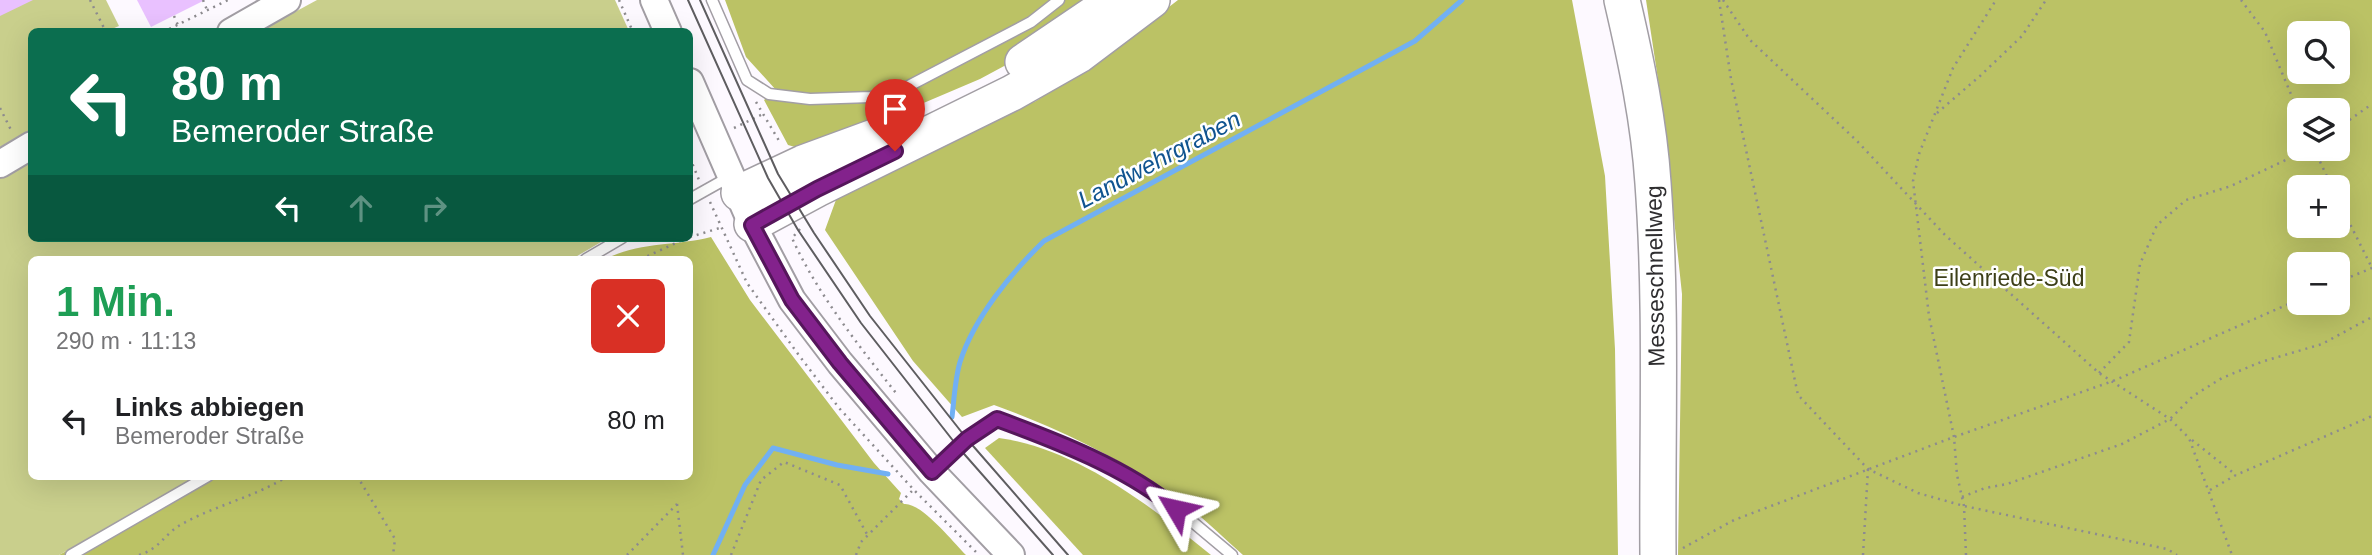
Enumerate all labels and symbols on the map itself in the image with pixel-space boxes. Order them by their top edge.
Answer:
pin [865,79,925,151]
water label: Landwehrgraben [1073,105,1245,213]
street label: Messeschnellweg [1640,185,1670,367]
park label: Eilenriede-Süd [1934,265,2084,291]
position arrow [1139,472,1213,546]

